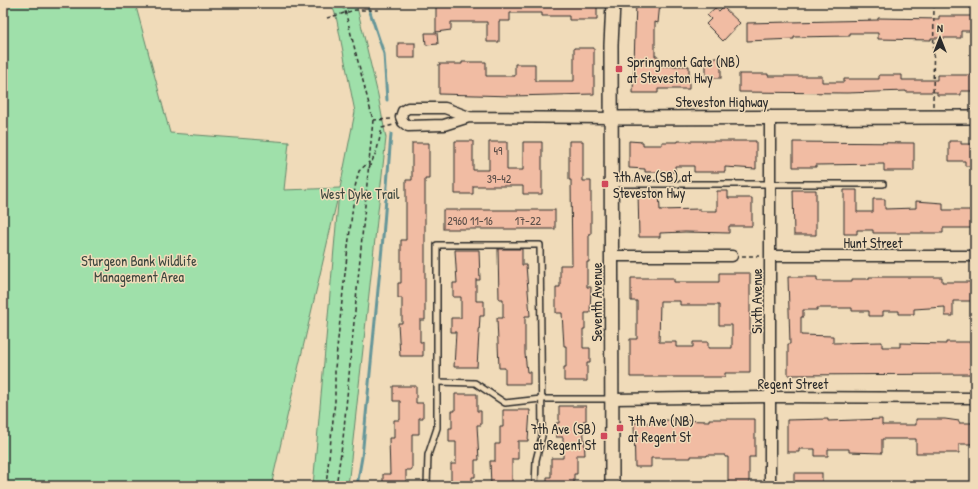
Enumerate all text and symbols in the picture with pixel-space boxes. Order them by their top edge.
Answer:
north arrow [920,18,960,58]
text: N [937,21,943,35]
place label: Springmont Gate (NB) at Steveston Hwy [627,52,740,88]
marker: Springmont Gate (NB) at Steveston Hwy [614,64,624,74]
street label: Steveston Highway [675,92,769,112]
house number: 49 [494,142,503,159]
place label: 7th Ave (SB) at Steveston Hwy [613,167,692,203]
house number: 39-42 [487,170,512,187]
marker: 7th Ave (SB) at Steveston Hwy [600,179,610,189]
park label: West Dyke Trail [320,184,400,204]
house number: 2960 11-16 [447,212,493,229]
house number: 17-22 [515,212,542,229]
street label: Hunt Street [843,233,903,252]
park label: Sturgeon Bank Wildlife Management Area [81,251,197,287]
street label: Seventh Avenue [587,262,606,341]
street label: Sixth Avenue [747,268,766,334]
street label: Regent Street [758,374,829,394]
place label: 7th Ave (NB) at Regent St [628,411,694,447]
place label: 7th Ave (SB) at Regent St [531,419,596,455]
marker: 7th Ave (NB) at Regent St [615,423,625,433]
marker: 7th Ave (SB) at Regent St [599,431,609,441]

